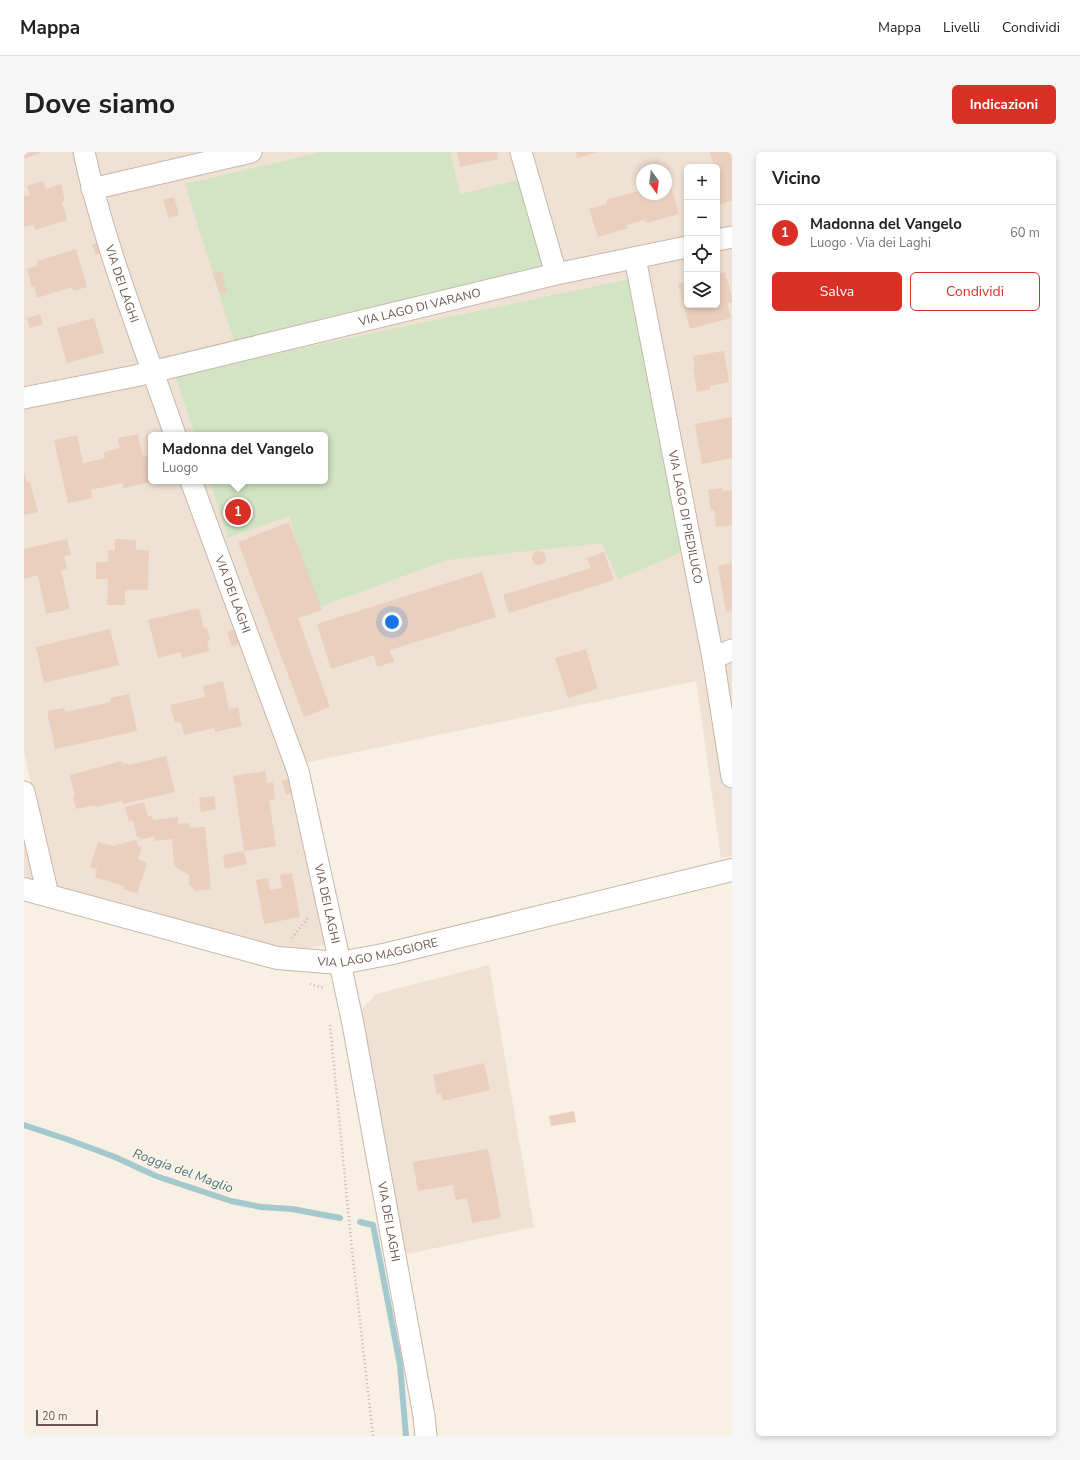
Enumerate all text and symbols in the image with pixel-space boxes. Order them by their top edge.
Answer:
text: Mappa [20,15,80,41]
text: Mappa [878,18,921,37]
text: Livelli [943,18,980,37]
text: Condividi [1002,18,1060,37]
text: Dove siamo [24,85,175,123]
button: Indicazioni [952,85,1056,124]
north arrow [636,164,672,200]
map controls [684,164,720,308]
button: + [684,164,720,200]
text: Vicino [772,167,821,190]
button: − [684,200,720,236]
text: Madonna del Vangelo [810,214,962,234]
text: 1 [781,224,789,242]
text: 60 m [1010,224,1040,242]
text: Luogo · Via dei Laghi [810,234,931,252]
button: locate [684,236,720,272]
street label: VIA DEI LAGHI [101,242,142,325]
button: layers [684,272,720,308]
button: Salva [772,272,902,311]
button: Condividi [910,272,1040,311]
street label: VIA LAGO DI VARANO [356,285,482,330]
popup [148,432,328,484]
text: Madonna del Vangelo [162,439,314,459]
street label: VIA LAGO DI PIEDILUCO [664,448,706,585]
text: Luogo [162,459,198,477]
pin: 1 [225,497,251,527]
street label: VIA DEI LAGHI [211,553,254,635]
your location [382,612,402,632]
street label: VIA DEI LAGHI [310,861,344,945]
street label: VIA LAGO MAGGIORE [316,934,440,971]
water label: Roggia del Maglio [130,1144,236,1198]
street label: VIA DEI LAGHI [374,1179,404,1263]
scale bar [36,1408,98,1427]
text: 20 m [42,1409,67,1424]

